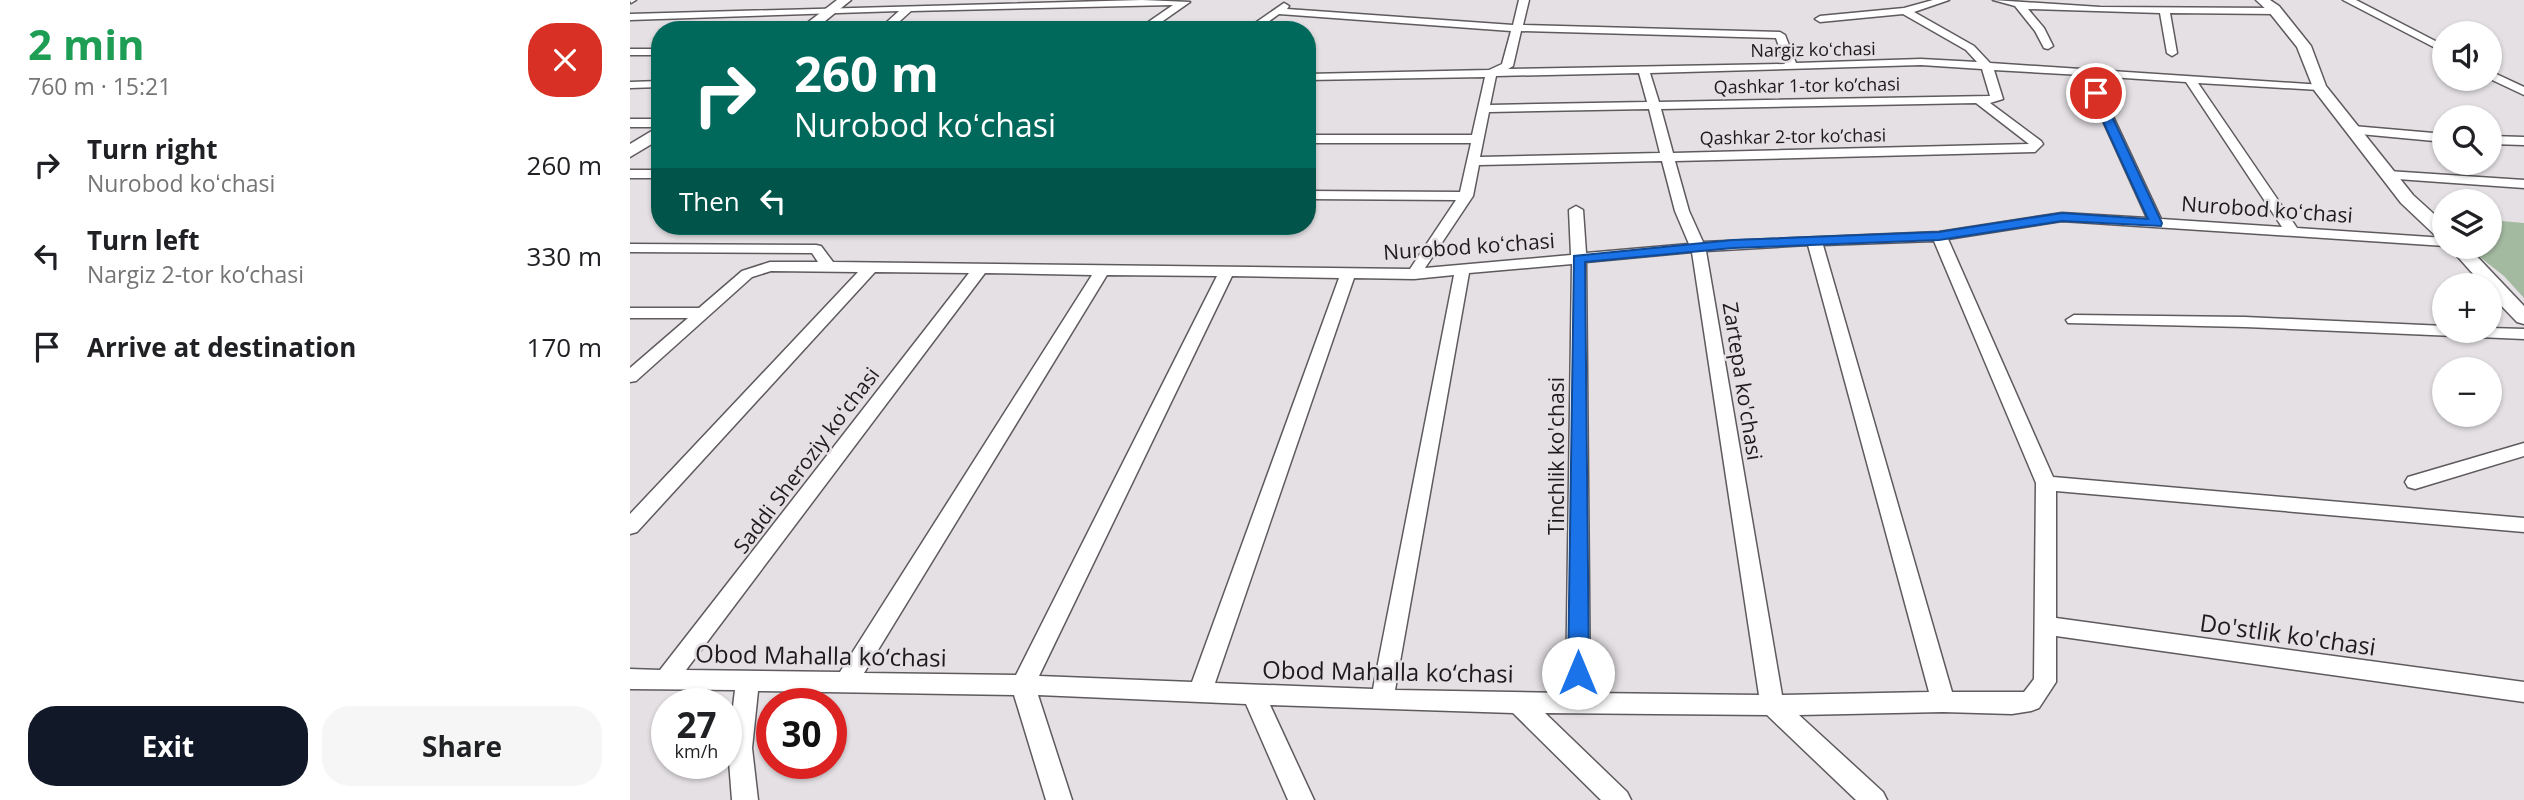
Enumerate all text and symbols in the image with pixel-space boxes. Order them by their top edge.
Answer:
text: 2 min [28,15,145,72]
map controls [2432,21,2502,427]
button: sound [2432,21,2502,91]
button: close [528,23,602,97]
street label: Nargiz koʻchasi [1750,36,1876,62]
text: 260 m [794,40,939,106]
icon: right [679,49,770,140]
pin [2066,63,2126,123]
text: 760 m · 15:21 [28,70,171,102]
street label: Qashkar 1-tor koʼchasi [1714,71,1900,99]
icon: arrive [2077,74,2115,112]
text: Nurobod koʻchasi [794,103,1056,146]
button: search [2432,105,2502,175]
street label: Qashkar 2-tor koʼchasi [1700,122,1886,150]
text: Turn right [87,131,218,167]
icon: right [28,146,66,184]
text: 260 m [527,147,602,183]
text: Nurobod koʻchasi [87,167,275,199]
icon: left [754,182,792,220]
text: Then [679,183,740,219]
street label: Nurobod koʻchasi [2180,189,2354,229]
button: layers [2432,189,2502,259]
text: Turn left [87,222,199,258]
street label: Nurobod koʻchasi [1382,226,1556,266]
icon: left [28,237,66,275]
text: 330 m [527,238,602,274]
text: Nargiz 2-tor ko‘chasi [87,258,304,290]
button: + [2432,273,2502,343]
street label: Zartepa ko'chasi [1717,300,1769,462]
icon: arrive [28,328,66,366]
text: Arrive at destination [87,329,356,365]
text: 170 m [527,329,602,365]
button: − [2432,357,2502,427]
street label: Saddi Sheroziy koʻchasi [727,361,885,559]
street label: Tinchlik ko'chasi [1542,377,1570,535]
street label: Do'stlik ko'chasi [2198,605,2378,663]
street label: Obod Mahalla ko‘chasi [695,636,947,674]
position arrow [1541,636,1615,710]
street label: Obod Mahalla ko‘chasi [1262,652,1514,690]
speed limit sign: 30 [756,688,847,779]
text: 27 [676,701,717,748]
button: Exit [28,706,308,786]
button: Share [322,706,602,786]
text: km/h [675,739,718,763]

